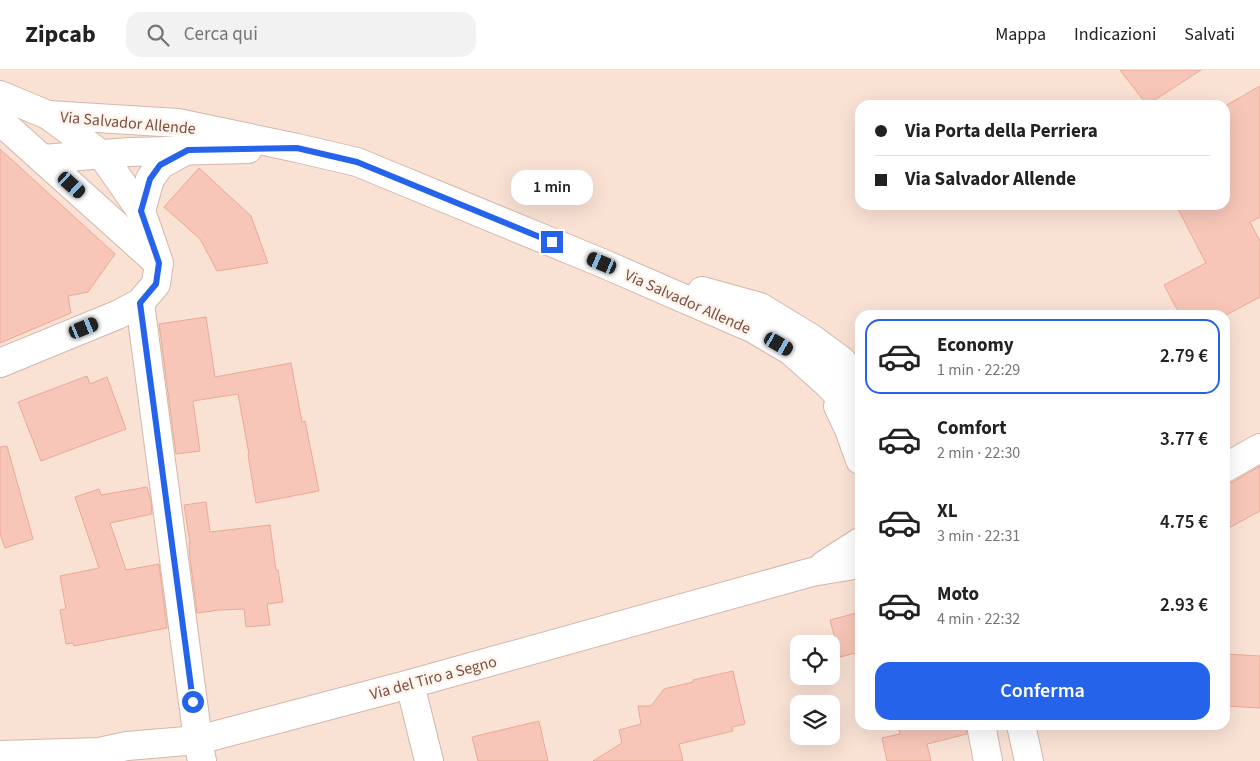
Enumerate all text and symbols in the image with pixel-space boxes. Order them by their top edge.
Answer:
search box [126,12,476,57]
text: Zipcab [25,17,96,52]
icon: search [144,21,172,49]
text: Cerca qui [184,21,258,48]
text: Mappa [995,22,1046,47]
text: Indicazioni [1074,22,1156,47]
text: Salvati [1184,22,1235,47]
street label: Via Salvador Allende [59,106,197,140]
text: Via Porta della Perriera [905,118,1098,145]
text: Via Salvador Allende [905,166,1076,193]
car [55,169,88,201]
callout: 1 min [511,170,593,204]
text: 1 min [533,176,571,198]
route end [541,231,563,253]
car [585,250,618,276]
street label: Via Salvador Allende [621,264,754,340]
car [67,315,100,341]
car [762,330,795,358]
text: Economy [937,332,1014,359]
icon: car [877,334,922,379]
text: 2.79 € [1160,343,1208,370]
text: 1 min · 22:29 [937,359,1020,381]
text: Comfort [937,415,1007,442]
icon: car [877,417,922,462]
text: 3.77 € [1160,426,1208,453]
text: 2 min · 22:30 [937,442,1020,464]
text: XL [937,498,958,525]
icon: car [877,500,922,545]
text: 4.75 € [1160,509,1208,536]
text: 3 min · 22:31 [937,525,1020,547]
text: Moto [937,581,979,608]
icon: car [877,583,922,628]
text: 2.93 € [1160,592,1208,619]
text: 4 min · 22:32 [937,608,1020,630]
map controls [790,635,840,745]
button: locate [790,635,840,685]
street label: Via del Tiro a Segno [367,650,499,705]
button: Conferma [875,662,1210,720]
route start [182,691,204,713]
button: layers [790,695,840,745]

